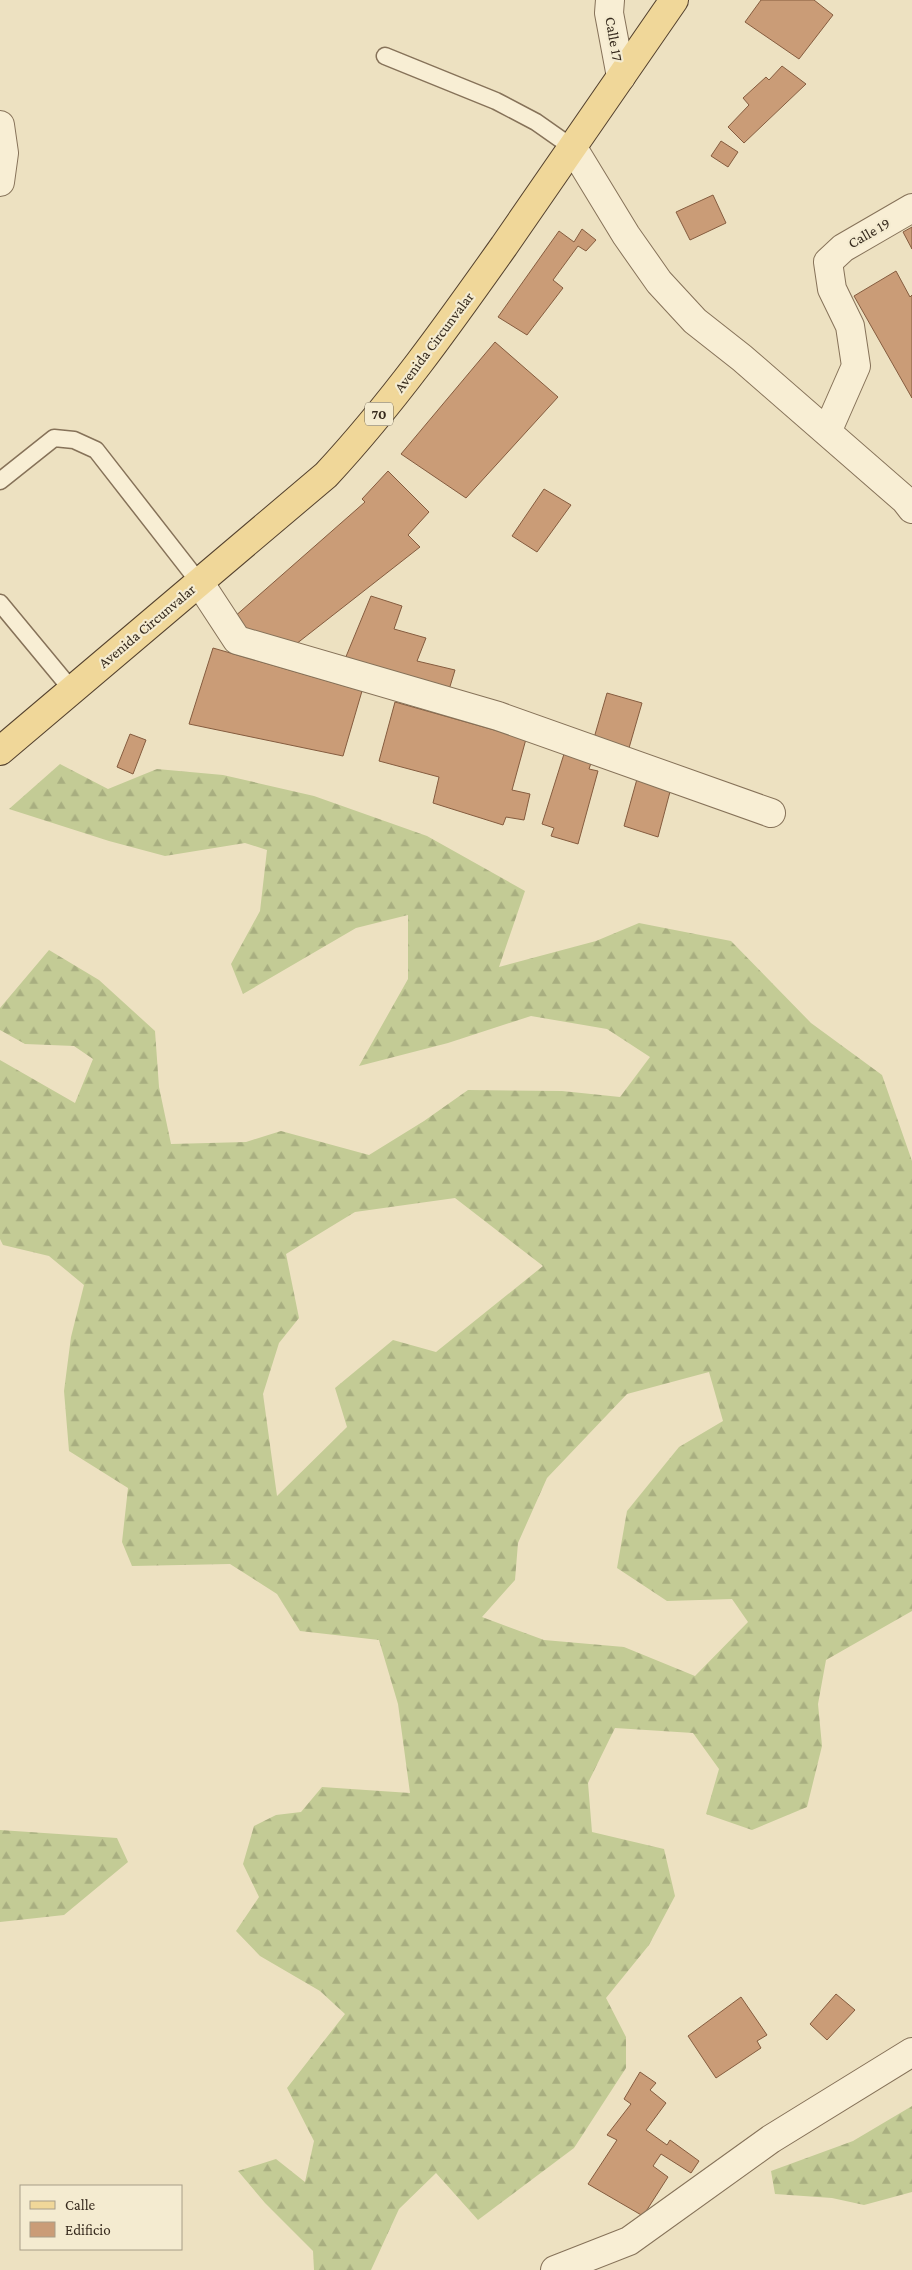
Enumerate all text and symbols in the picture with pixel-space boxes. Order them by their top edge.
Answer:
street label: Calle 17 [602,15,626,63]
street label: Calle 19 [845,215,893,251]
street label: Avenida Circunvalar [391,288,477,395]
road number: 70 [365,402,393,426]
street label: Avenida Circunvalar [95,580,199,671]
legend [20,2185,182,2250]
text: Calle [65,2197,96,2213]
text: Edificio [65,2222,111,2238]

